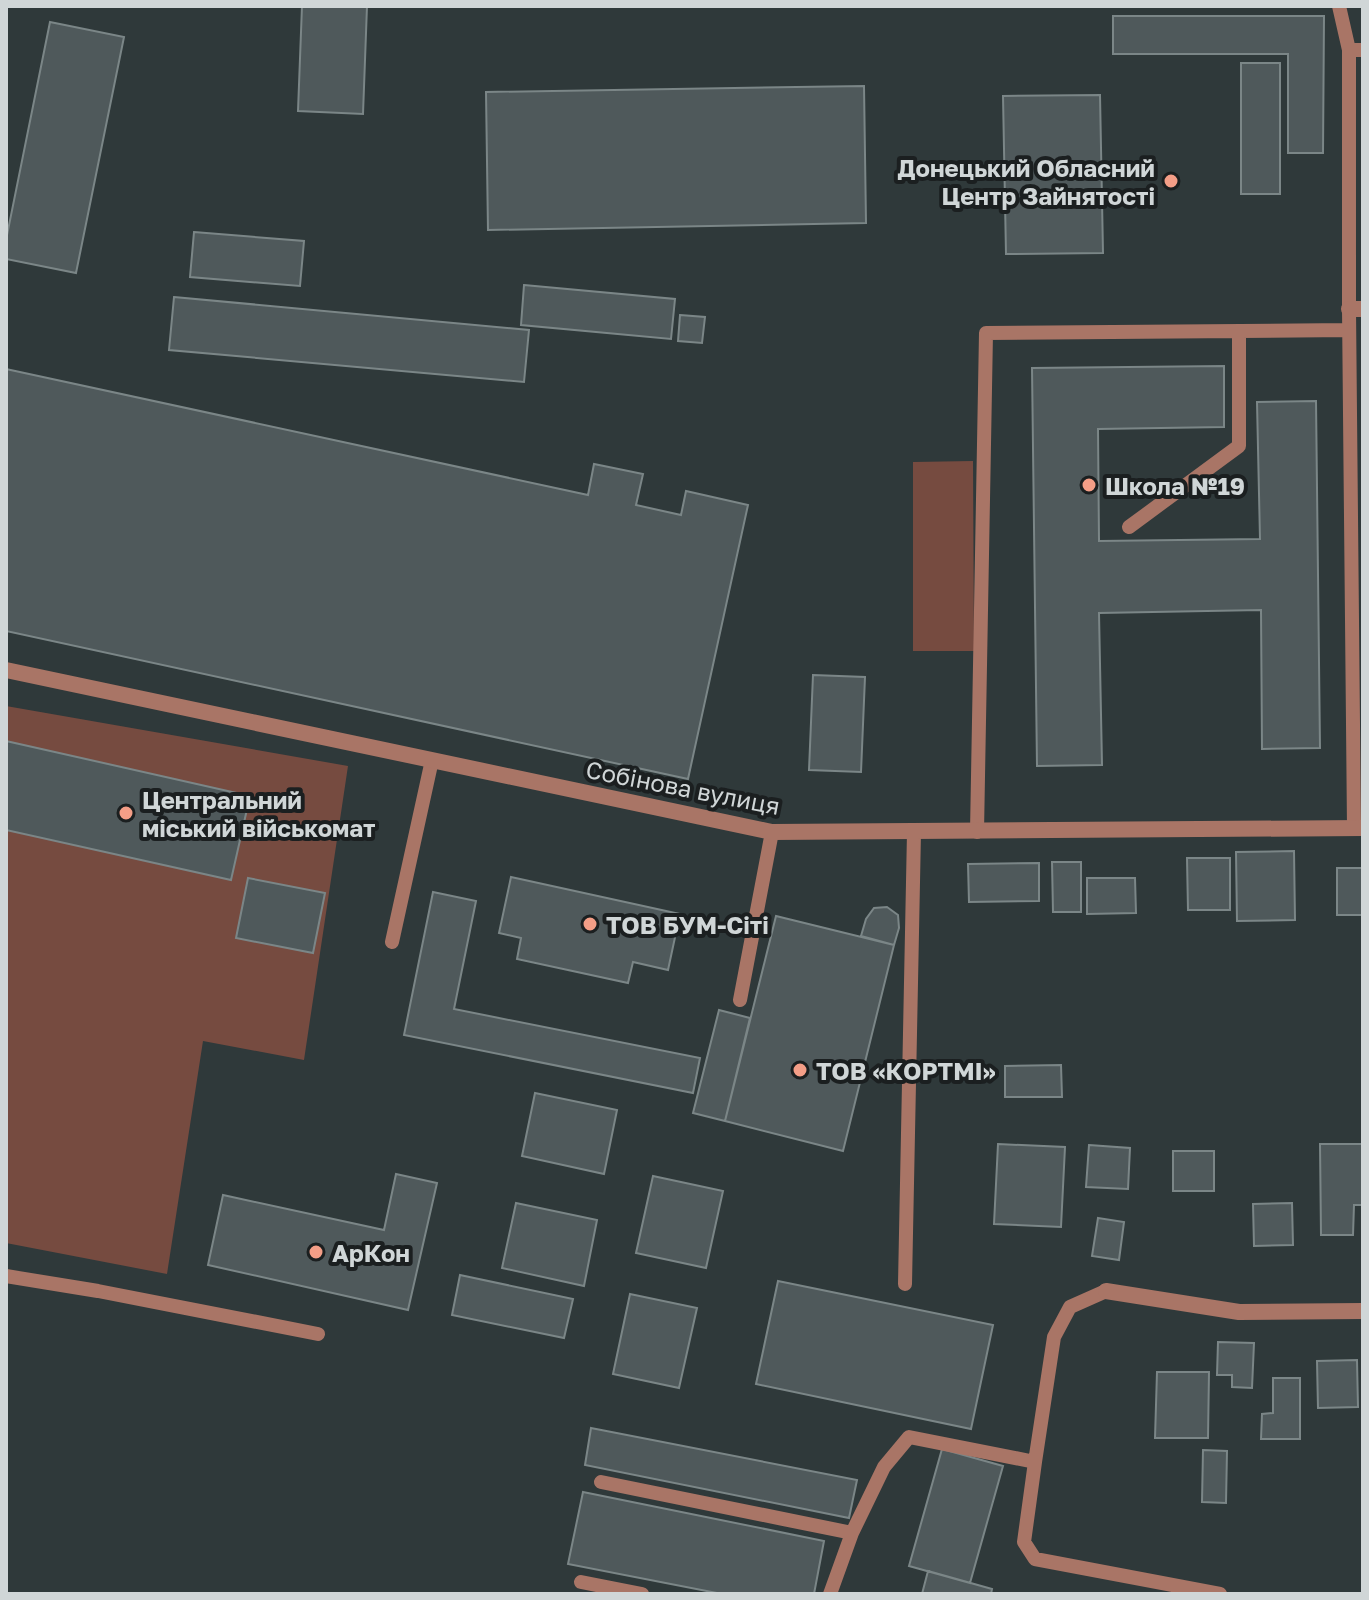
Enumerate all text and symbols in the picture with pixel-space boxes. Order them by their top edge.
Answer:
place label: Донецький Обласний Центр Зайнятості [898,153,1155,210]
marker: Донецький Обласний Центр Зайнятості [1162,172,1180,190]
place label: Школа №19 [1105,471,1245,500]
marker: Школа №19 [1080,476,1098,494]
street label: Собінова вулиця [583,754,783,820]
place label: Центральний міський військомат [142,785,375,842]
marker: Центральний міський військомат [117,804,135,822]
place label: ТОВ БУМ-Сіті [606,910,769,939]
marker: ТОВ БУМ-Сіті [581,915,599,933]
place label: ТОВ «КОРТМІ» [816,1056,996,1085]
marker: ТОВ «КОРТМІ» [791,1061,809,1079]
place label: АрКон [332,1238,410,1267]
marker: АрКон [307,1243,325,1261]

